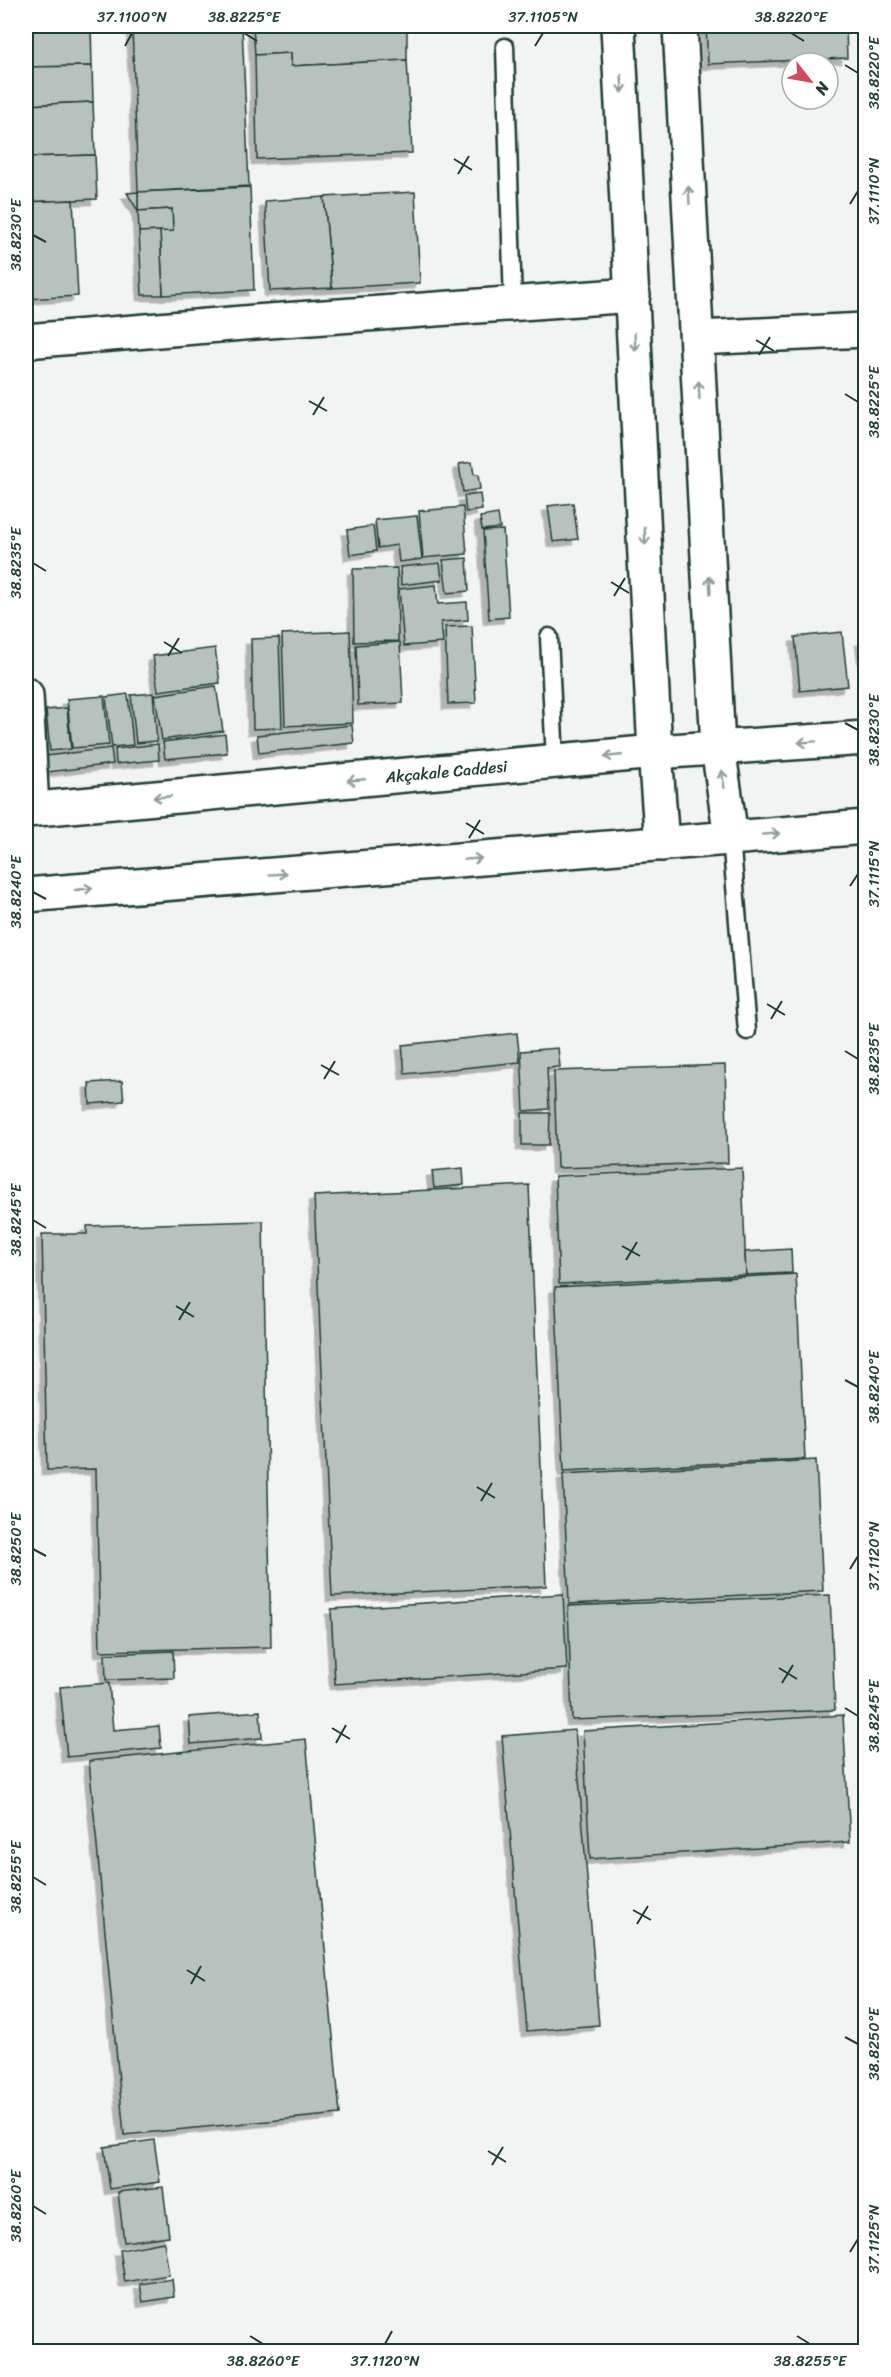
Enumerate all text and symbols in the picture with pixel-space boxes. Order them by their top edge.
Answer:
text: 37.1100°N [97,4,168,30]
text: 38.8225°E [208,4,282,30]
text: 37.1105°N [508,4,578,30]
text: 38.8220°E [755,4,829,30]
text: 38.8220°E [861,35,887,109]
north arrow [780,51,840,111]
one-way arrow [616,73,627,93]
text: N [807,75,838,101]
text: 37.1110°N [861,157,887,224]
one-way arrow [684,186,695,206]
text: 38.8230°E [3,197,29,271]
one-way arrow [630,331,641,351]
text: 38.8225°E [861,364,887,438]
one-way arrow [694,380,705,400]
text: 38.8235°E [3,525,29,599]
one-way arrow [639,526,650,546]
one-way arrow [704,575,715,595]
text: 38.8230°E [861,692,887,766]
one-way arrow [798,736,818,747]
street label: Akçakale Caddesi [383,751,509,791]
one-way arrow [603,751,623,762]
one-way arrow [717,770,728,789]
one-way arrow [346,775,366,786]
one-way arrow [152,792,172,803]
one-way arrow [761,828,781,839]
text: 37.1115°N [861,840,887,907]
one-way arrow [462,853,482,864]
text: 38.8240°E [3,854,29,929]
one-way arrow [268,868,288,879]
one-way arrow [73,883,93,894]
text: 38.8235°E [861,1021,887,1095]
text: 38.8245°E [3,1182,29,1256]
text: 38.8240°E [861,1349,887,1424]
text: 38.8250°E [3,1511,29,1585]
text: 37.1120°N [861,1521,887,1591]
text: 38.8245°E [861,1678,887,1752]
text: 38.8255°E [3,1839,29,1913]
text: 38.8250°E [861,2006,887,2080]
text: 38.8260°E [3,2168,29,2242]
text: 37.1125°N [861,2204,887,2273]
text: 38.8260°E [227,2348,301,2374]
text: 37.1120°N [350,2348,420,2374]
text: 38.8255°E [774,2348,848,2374]

